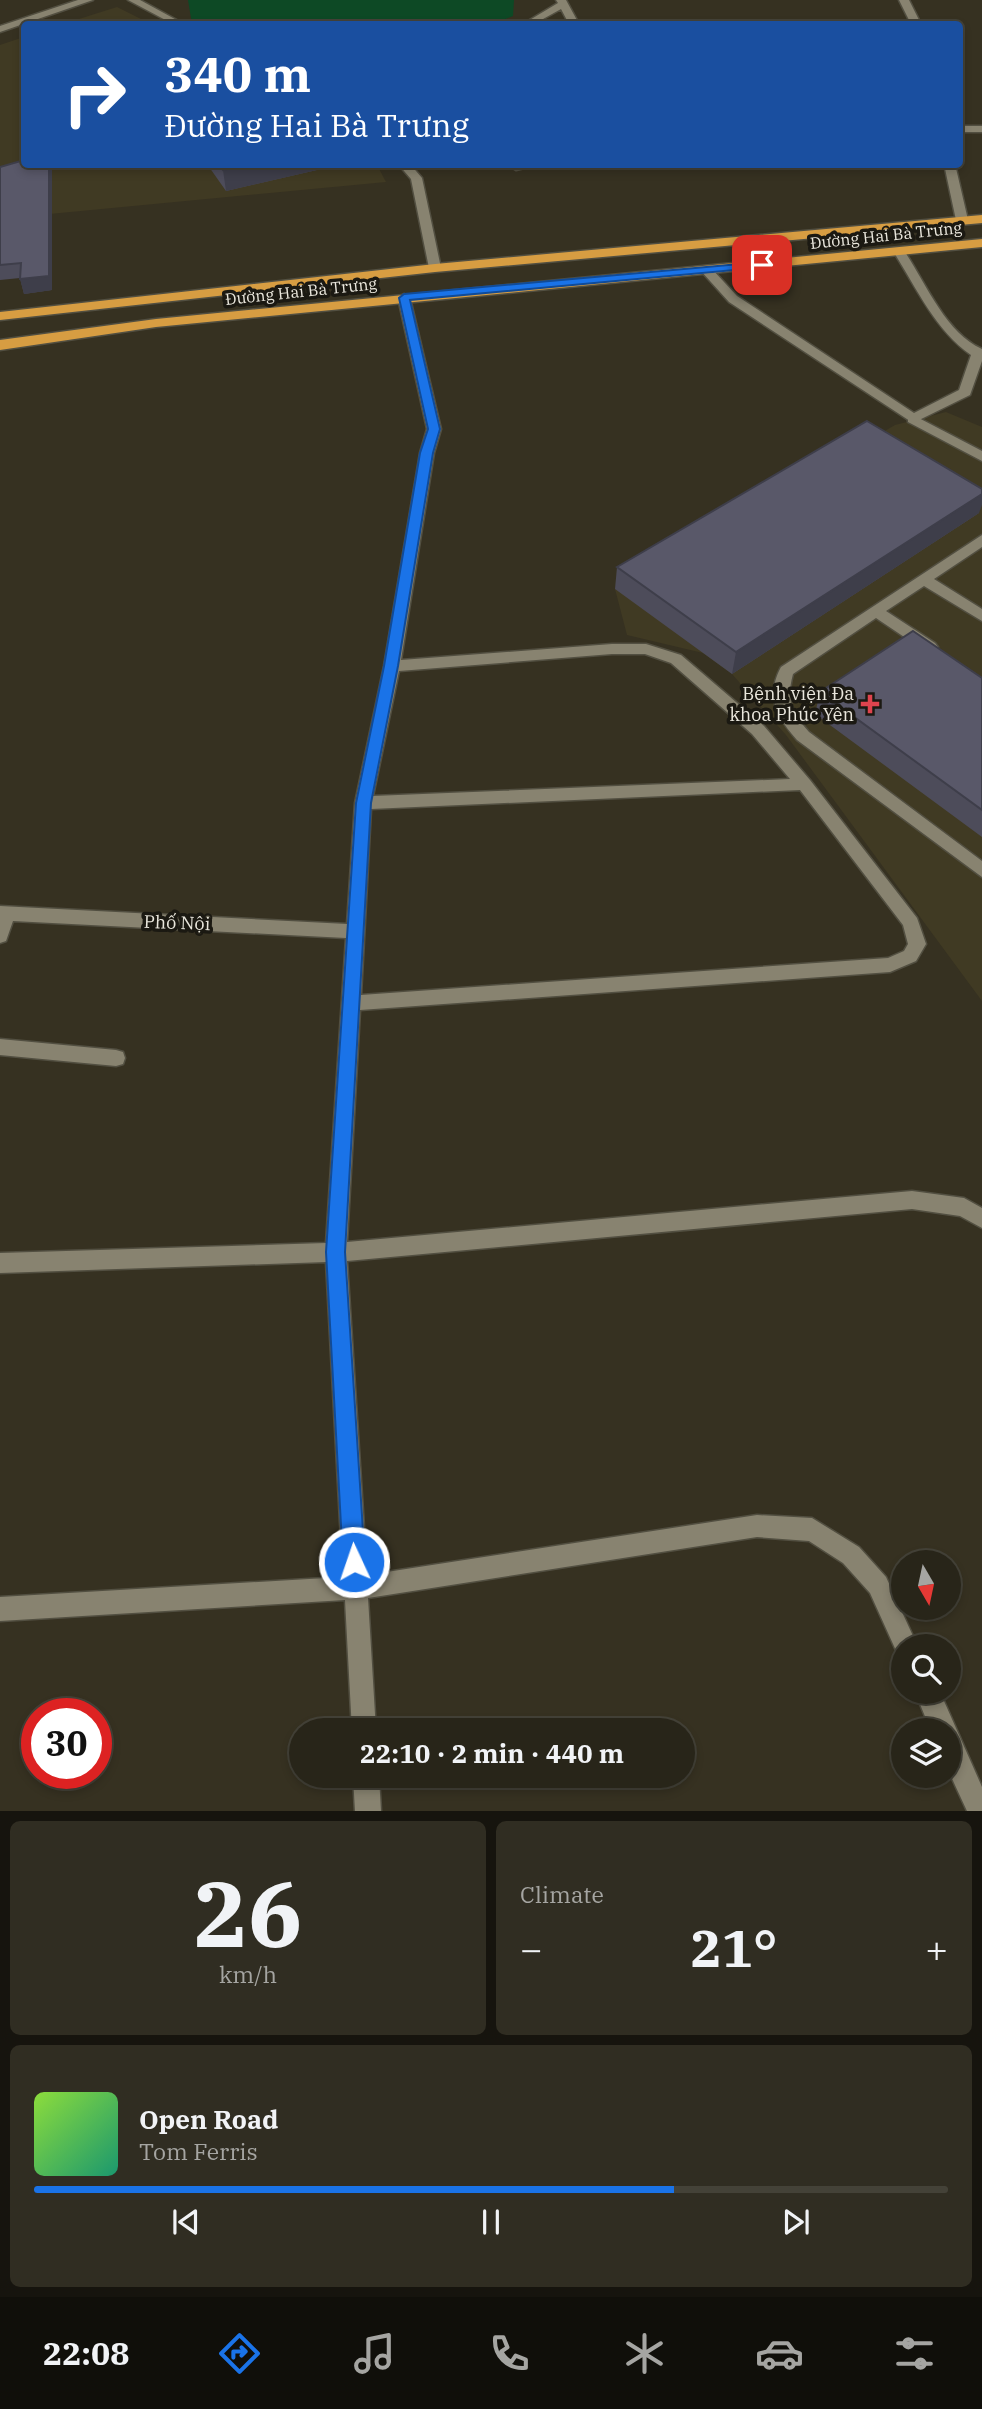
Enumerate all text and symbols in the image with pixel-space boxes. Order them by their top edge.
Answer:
text: 340 m [164,42,311,105]
icon: right [49,49,140,140]
text: Đường Hai Bà Trưng [164,104,469,146]
street label: Đường Hai Bà Trưng [809,217,963,253]
pin [732,235,792,295]
icon: arrive [743,246,781,284]
street label: Đường Hai Bà Trưng [224,273,378,309]
place label: Bệnh viện Đa khoa Phúc Yên [730,682,854,726]
marker: Bệnh viện Đa khoa Phúc Yên [860,694,880,714]
street label: Phố Nội [143,910,211,935]
position arrow [317,1525,391,1599]
north arrow [891,1550,961,1620]
map controls [891,1550,961,1788]
button: search [891,1634,961,1704]
speed limit sign: 30 [21,1698,112,1789]
button: layers [891,1718,961,1788]
text: 22:10 · 2 min · 440 m [360,1736,624,1770]
text: 26 [193,1854,303,1972]
text: Climate [520,1879,604,1909]
text: 21° [691,1914,777,1981]
text: − [520,1924,543,1973]
text: + [925,1924,948,1973]
text: km/h [219,1959,277,1989]
text: Open Road [139,2102,278,2136]
text: Tom Ferris [139,2136,258,2166]
icon: previous [167,2203,205,2241]
icon: pause [472,2203,510,2241]
icon: next [777,2203,815,2241]
icon: directions [215,2329,264,2378]
icon: music [350,2329,399,2378]
icon: phone [485,2329,534,2378]
icon: climate [620,2329,669,2378]
icon: car [755,2329,804,2378]
icon: filters [890,2329,939,2378]
text: 22:08 [43,2332,129,2374]

